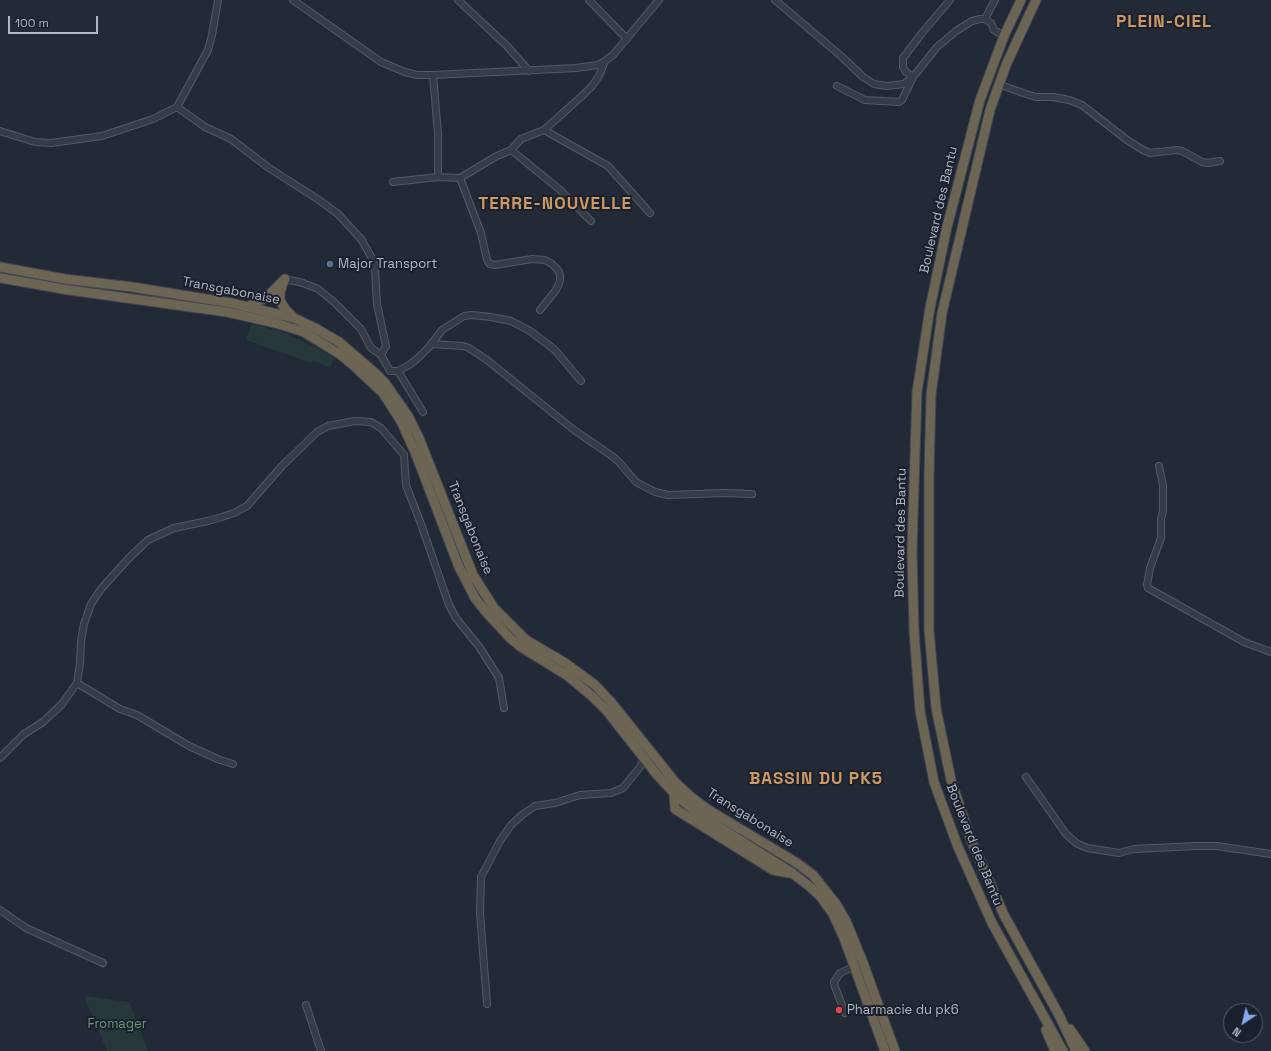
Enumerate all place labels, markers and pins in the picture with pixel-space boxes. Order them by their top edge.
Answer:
place label: Major Transport [338,256,437,272]
marker: Major Transport [325,259,335,269]
place label: Pharmacie du pk6 [847,1002,959,1018]
marker: Pharmacie du pk6 [834,1005,844,1015]

